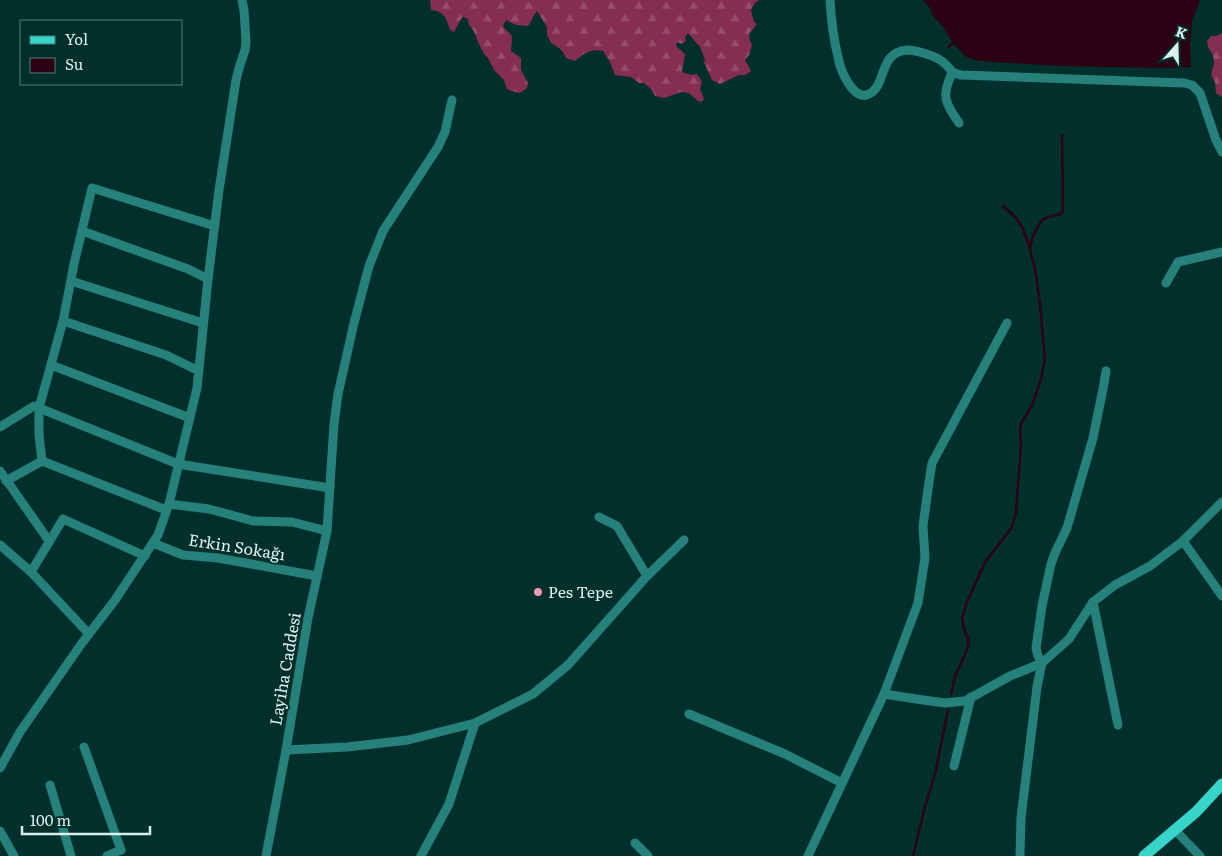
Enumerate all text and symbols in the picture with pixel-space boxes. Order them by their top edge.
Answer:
legend [20,20,182,85]
north arrow [1152,20,1202,70]
text: K [1173,21,1190,43]
text: Yol [65,27,88,50]
text: Su [65,52,84,75]
street label: Erkin Sokağı [187,527,287,566]
place label: Pes Tepe [548,579,613,603]
marker: Pes Tepe [532,586,544,598]
street label: Layiha Caddesi [262,610,306,727]
scale bar [22,804,150,836]
text: 100 m [30,808,71,831]

